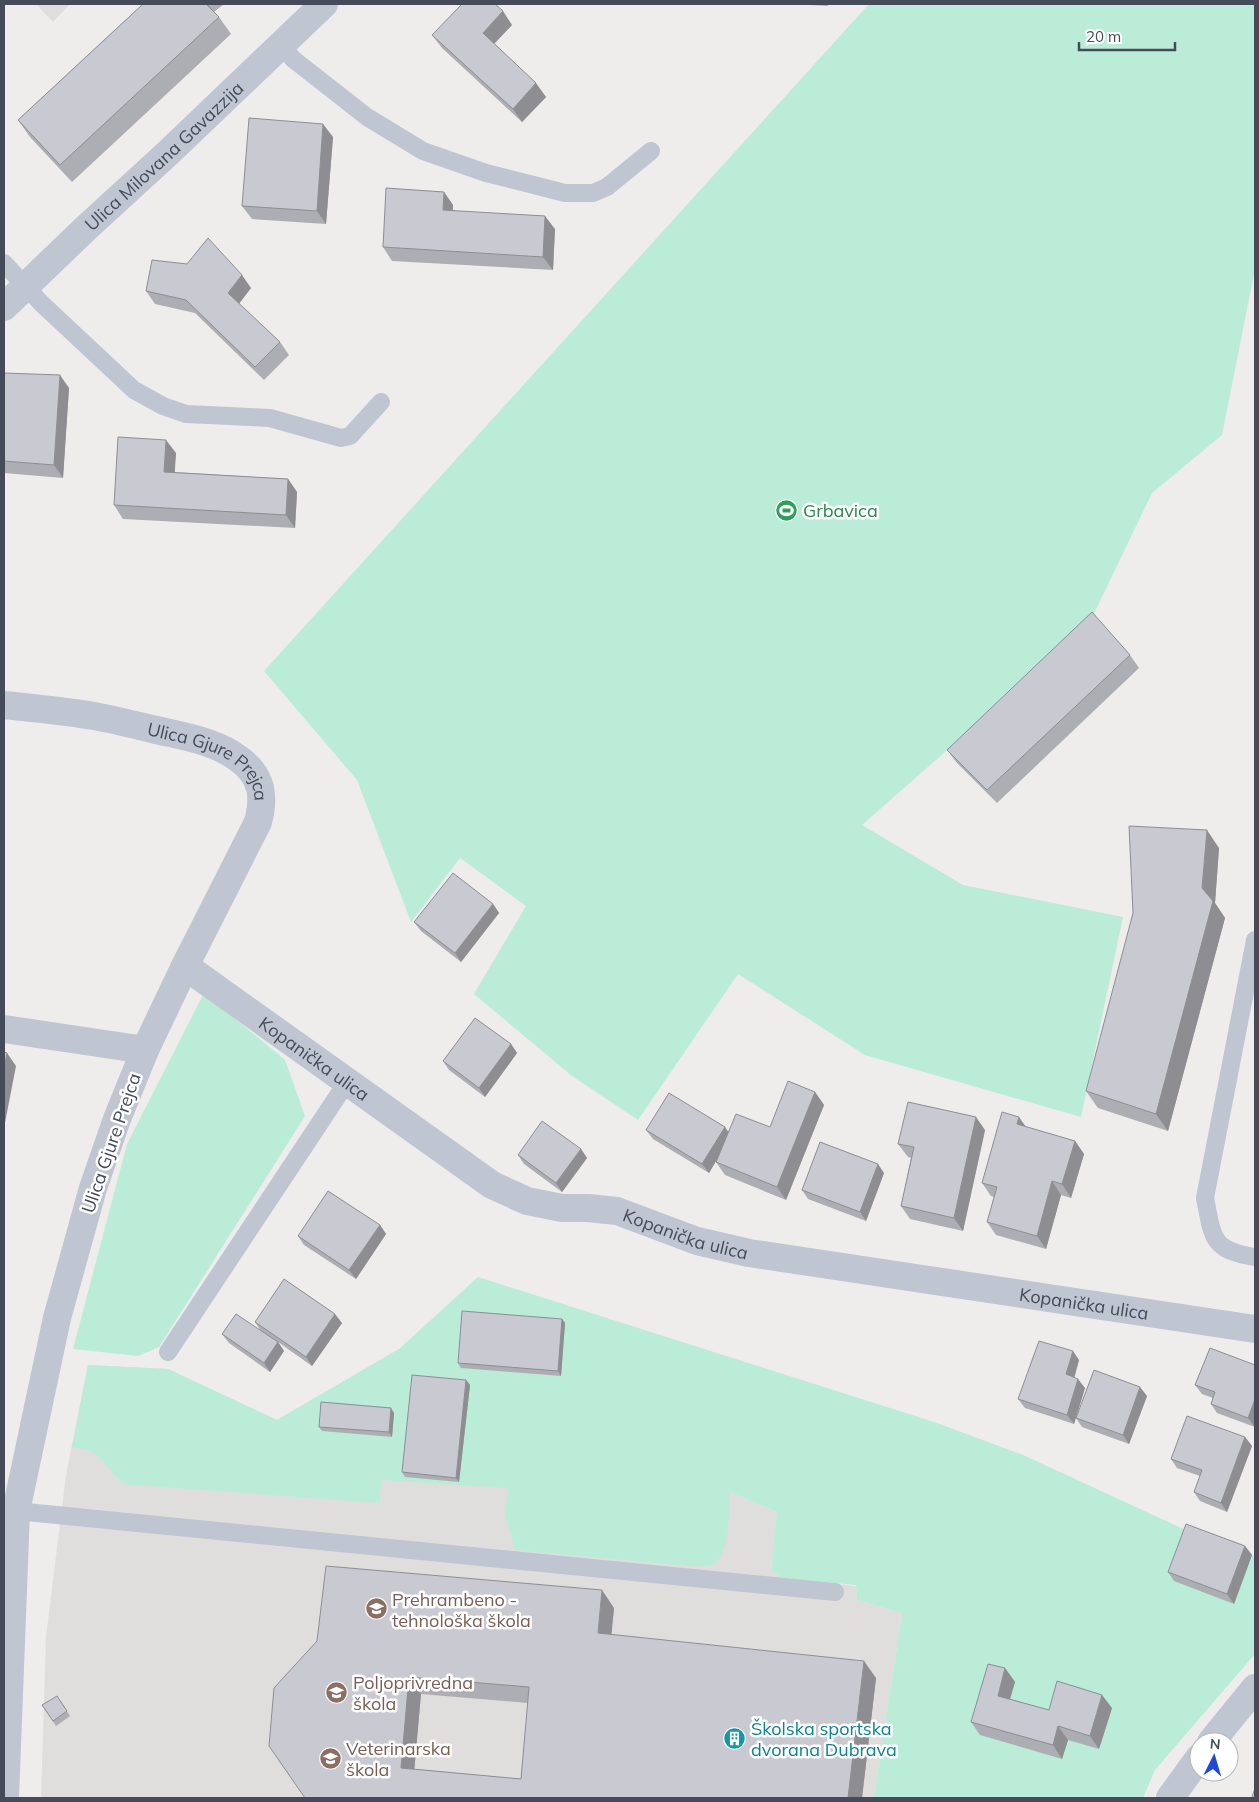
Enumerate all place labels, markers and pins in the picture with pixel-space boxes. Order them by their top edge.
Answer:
sports icon: Grbavica [775,498,799,522]
place label: Grbavica [803,499,878,522]
place label: Prehrambeno - tehnološka škola [392,1588,531,1632]
school or university icon: Prehrambeno - tehnološka škola [364,1597,388,1621]
place label: Poljoprivredna škola [353,1671,473,1715]
school or university icon: Poljoprivredna škola [325,1680,349,1704]
place label: Školska sportska dvorana Dubrava [751,1717,897,1761]
building icon: Školska sportska dvorana Dubrava [723,1726,747,1750]
place label: Veterinarska škola [346,1737,451,1781]
school or university icon: Veterinarska škola [318,1746,342,1770]

